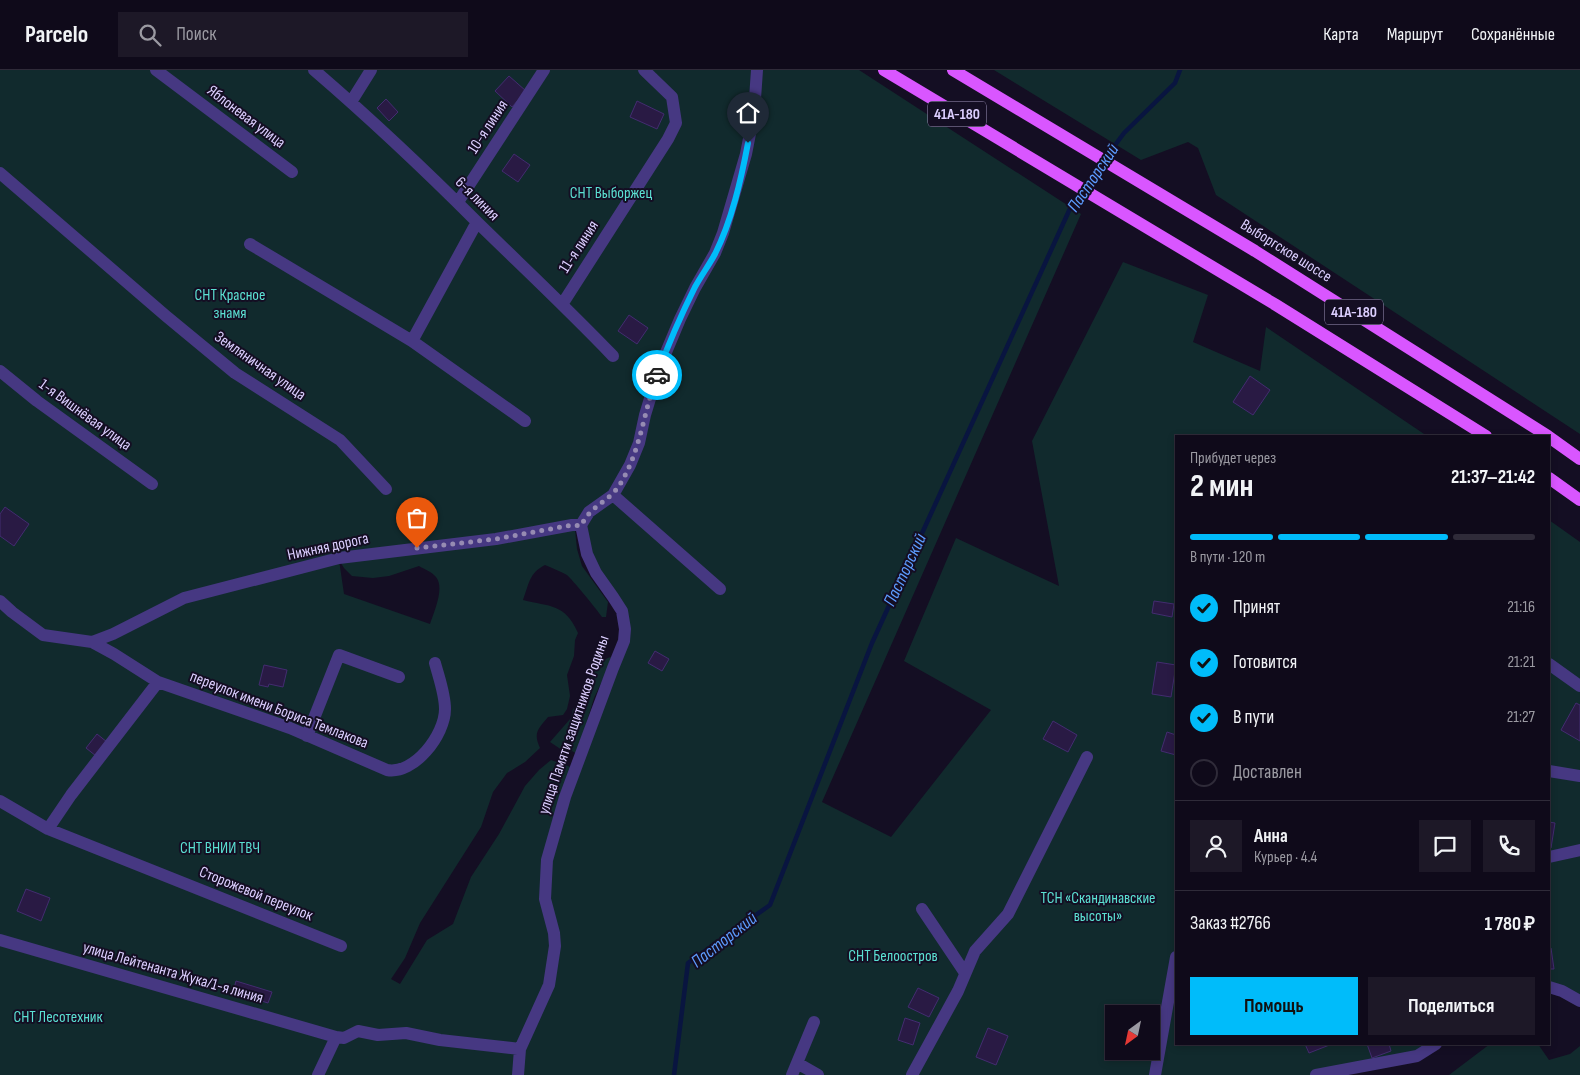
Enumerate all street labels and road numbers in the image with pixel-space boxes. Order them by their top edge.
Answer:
street label: Яблоневая улица [203,81,289,153]
street label: 10-я линия [464,97,512,157]
road number: 41А-180 [928,102,986,126]
street label: 6-я линия [451,173,503,225]
street label: Выборгское шоссе [1237,215,1335,287]
street label: 11-я линия [555,217,603,277]
road number: 41А-180 [1325,300,1383,324]
street label: Земляничная улица [211,327,309,405]
street label: 1-я Вишнёвая улица [35,375,135,455]
street label: Нижняя дорога [286,529,370,565]
street label: улица Памяти защитников Родины [534,633,614,817]
street label: переулок имени Бориса Темлакова [187,667,371,753]
street label: Сторожевой переулок [196,863,316,926]
street label: улица Лейтенанта Жука/1-я линия [81,938,265,1008]

